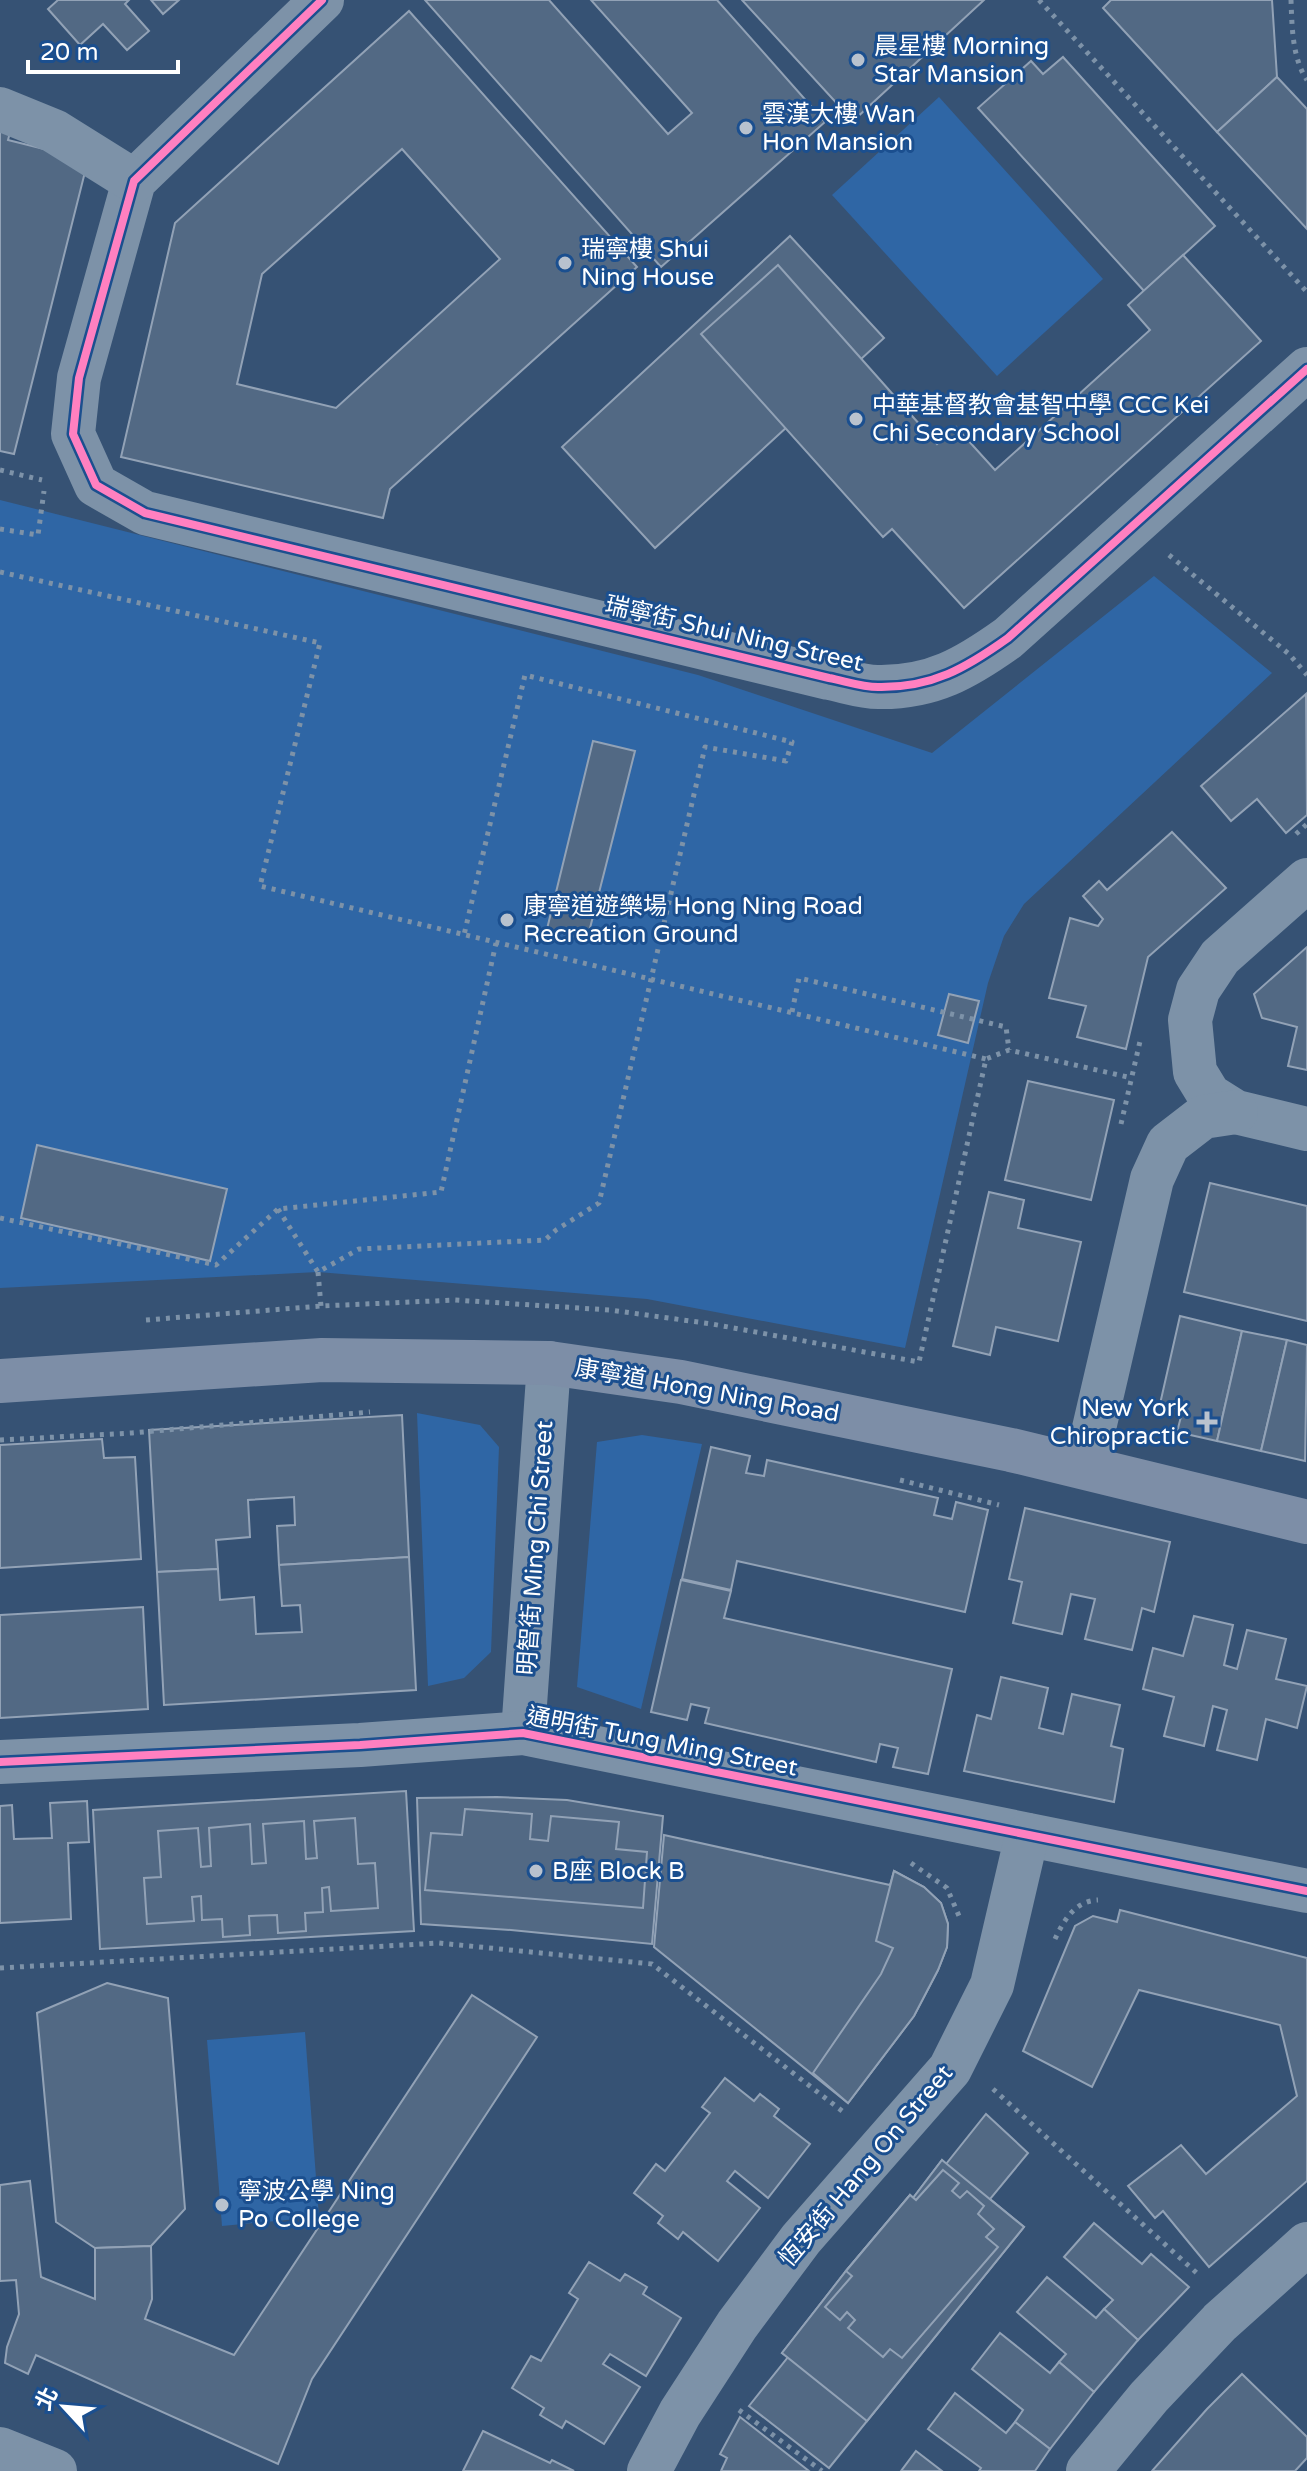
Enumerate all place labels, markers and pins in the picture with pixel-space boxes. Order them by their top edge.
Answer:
place label: 晨星樓 Morning Star Mansion [874,32,1049,89]
marker: 晨星樓 Morning Star Mansion [849,51,867,69]
place label: 雲漢大樓 Wan Hon Mansion [762,100,916,157]
marker: 雲漢大樓 Wan Hon Mansion [737,119,755,137]
place label: 瑞寧樓 Shui Ning House [581,235,714,292]
marker: 瑞寧樓 Shui Ning House [556,254,574,272]
place label: 中華基督教會基智中學 CCC Kei Chi Secondary School [872,391,1209,448]
marker: 中華基督教會基智中學 CCC Kei Chi Secondary School [847,410,865,428]
place label: 康寧道遊樂場 Hong Ning Road Recreation Ground [523,892,863,949]
marker: 康寧道遊樂場 Hong Ning Road Recreation Ground [498,911,516,929]
place label: New York Chiropractic [1050,1394,1189,1451]
marker: New York Chiropractic [1196,1411,1218,1433]
place label: B座 Block B [552,1857,685,1886]
marker: B座 Block B [527,1862,545,1880]
place label: 寧波公學 Ning Po College [238,2177,395,2234]
marker: 寧波公學 Ning Po College [213,2196,231,2214]

